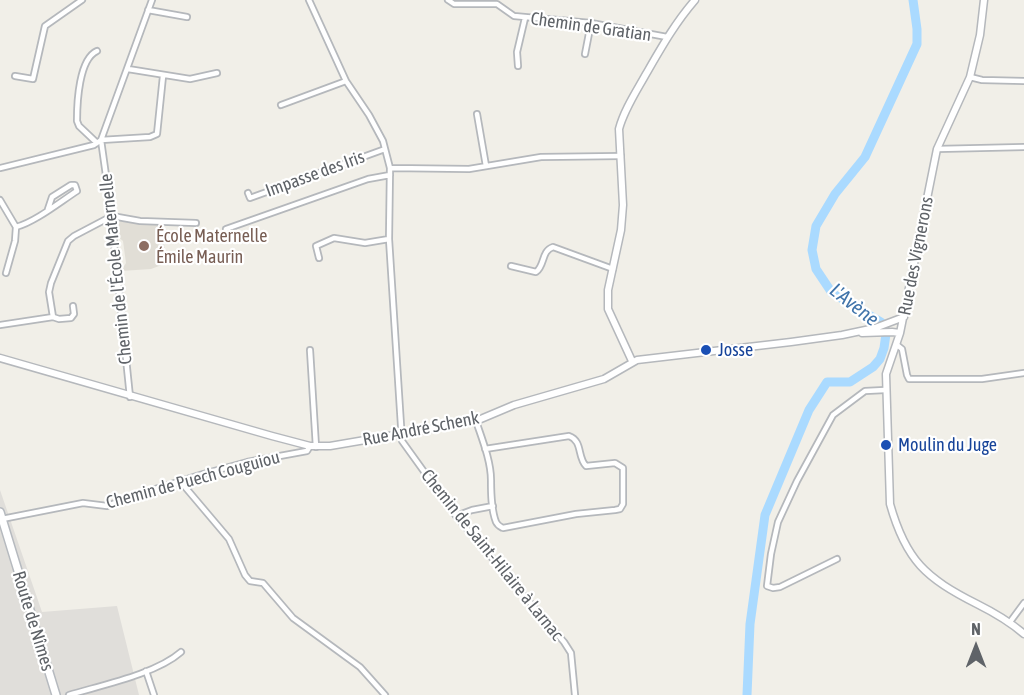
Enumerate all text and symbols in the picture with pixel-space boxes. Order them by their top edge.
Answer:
street label: Chemin de Gratian [529,8,653,46]
street label: Impasse des Iris [263,146,367,202]
street label: Chemin de l'École Maternelle [95,173,137,365]
street label: Rue des Vignerons [894,195,938,317]
place label: École Maternelle Émile Maurin [156,225,267,268]
marker: École Maternelle Émile Maurin [137,239,151,253]
water label: L'Avène [825,278,883,332]
place label: Josse [718,339,753,361]
marker: Josse [699,343,713,357]
street label: Rue André Schenk [361,407,481,451]
place label: Moulin du Juge [898,434,997,456]
marker: Moulin du Juge [879,438,893,452]
street label: Chemin de Puech Couguiou [104,446,282,514]
street label: Chemin de Saint-Hilaire à Larnac [416,465,568,645]
street label: Route de Nîmes [8,568,58,674]
north arrow [946,617,1006,677]
text: N [971,620,981,638]

